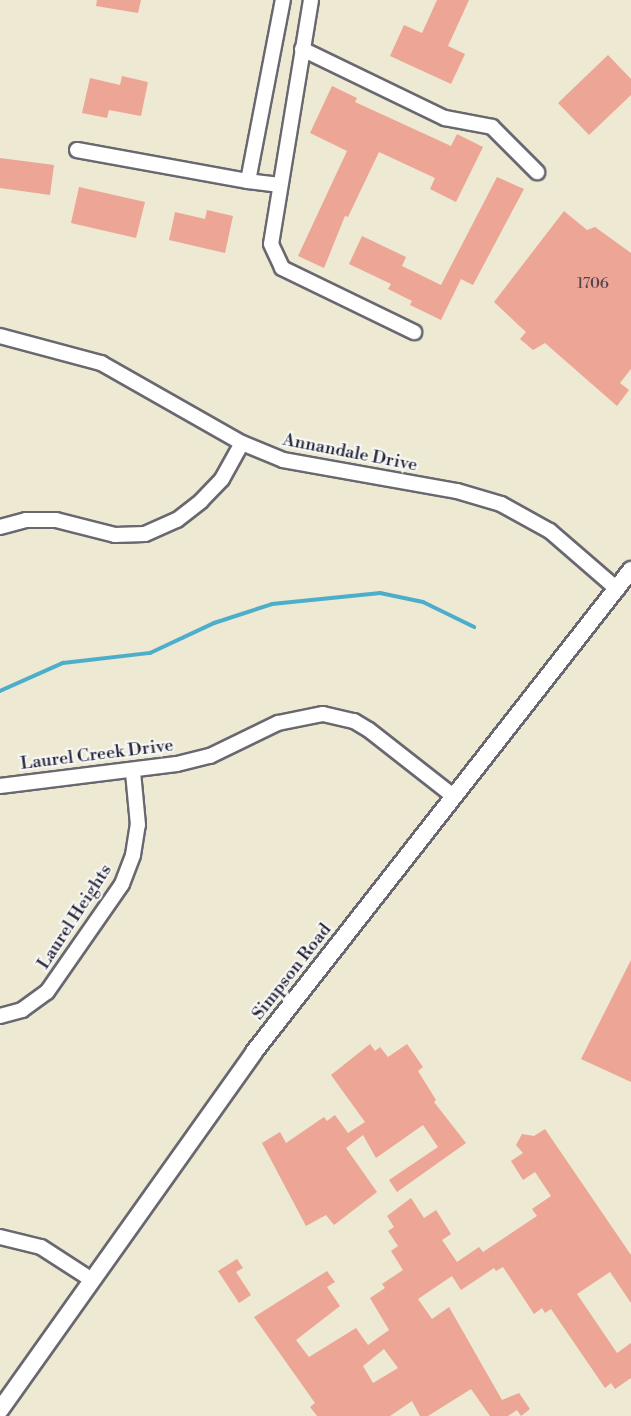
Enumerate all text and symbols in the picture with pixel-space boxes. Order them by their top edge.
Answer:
house number: 1706 [577,275,609,293]
street label: Annandale Drive [281,429,419,477]
street label: Laurel Creek Drive [19,735,175,775]
street label: Laurel Heights [33,860,117,974]
street label: Simpson Road [248,919,336,1025]

